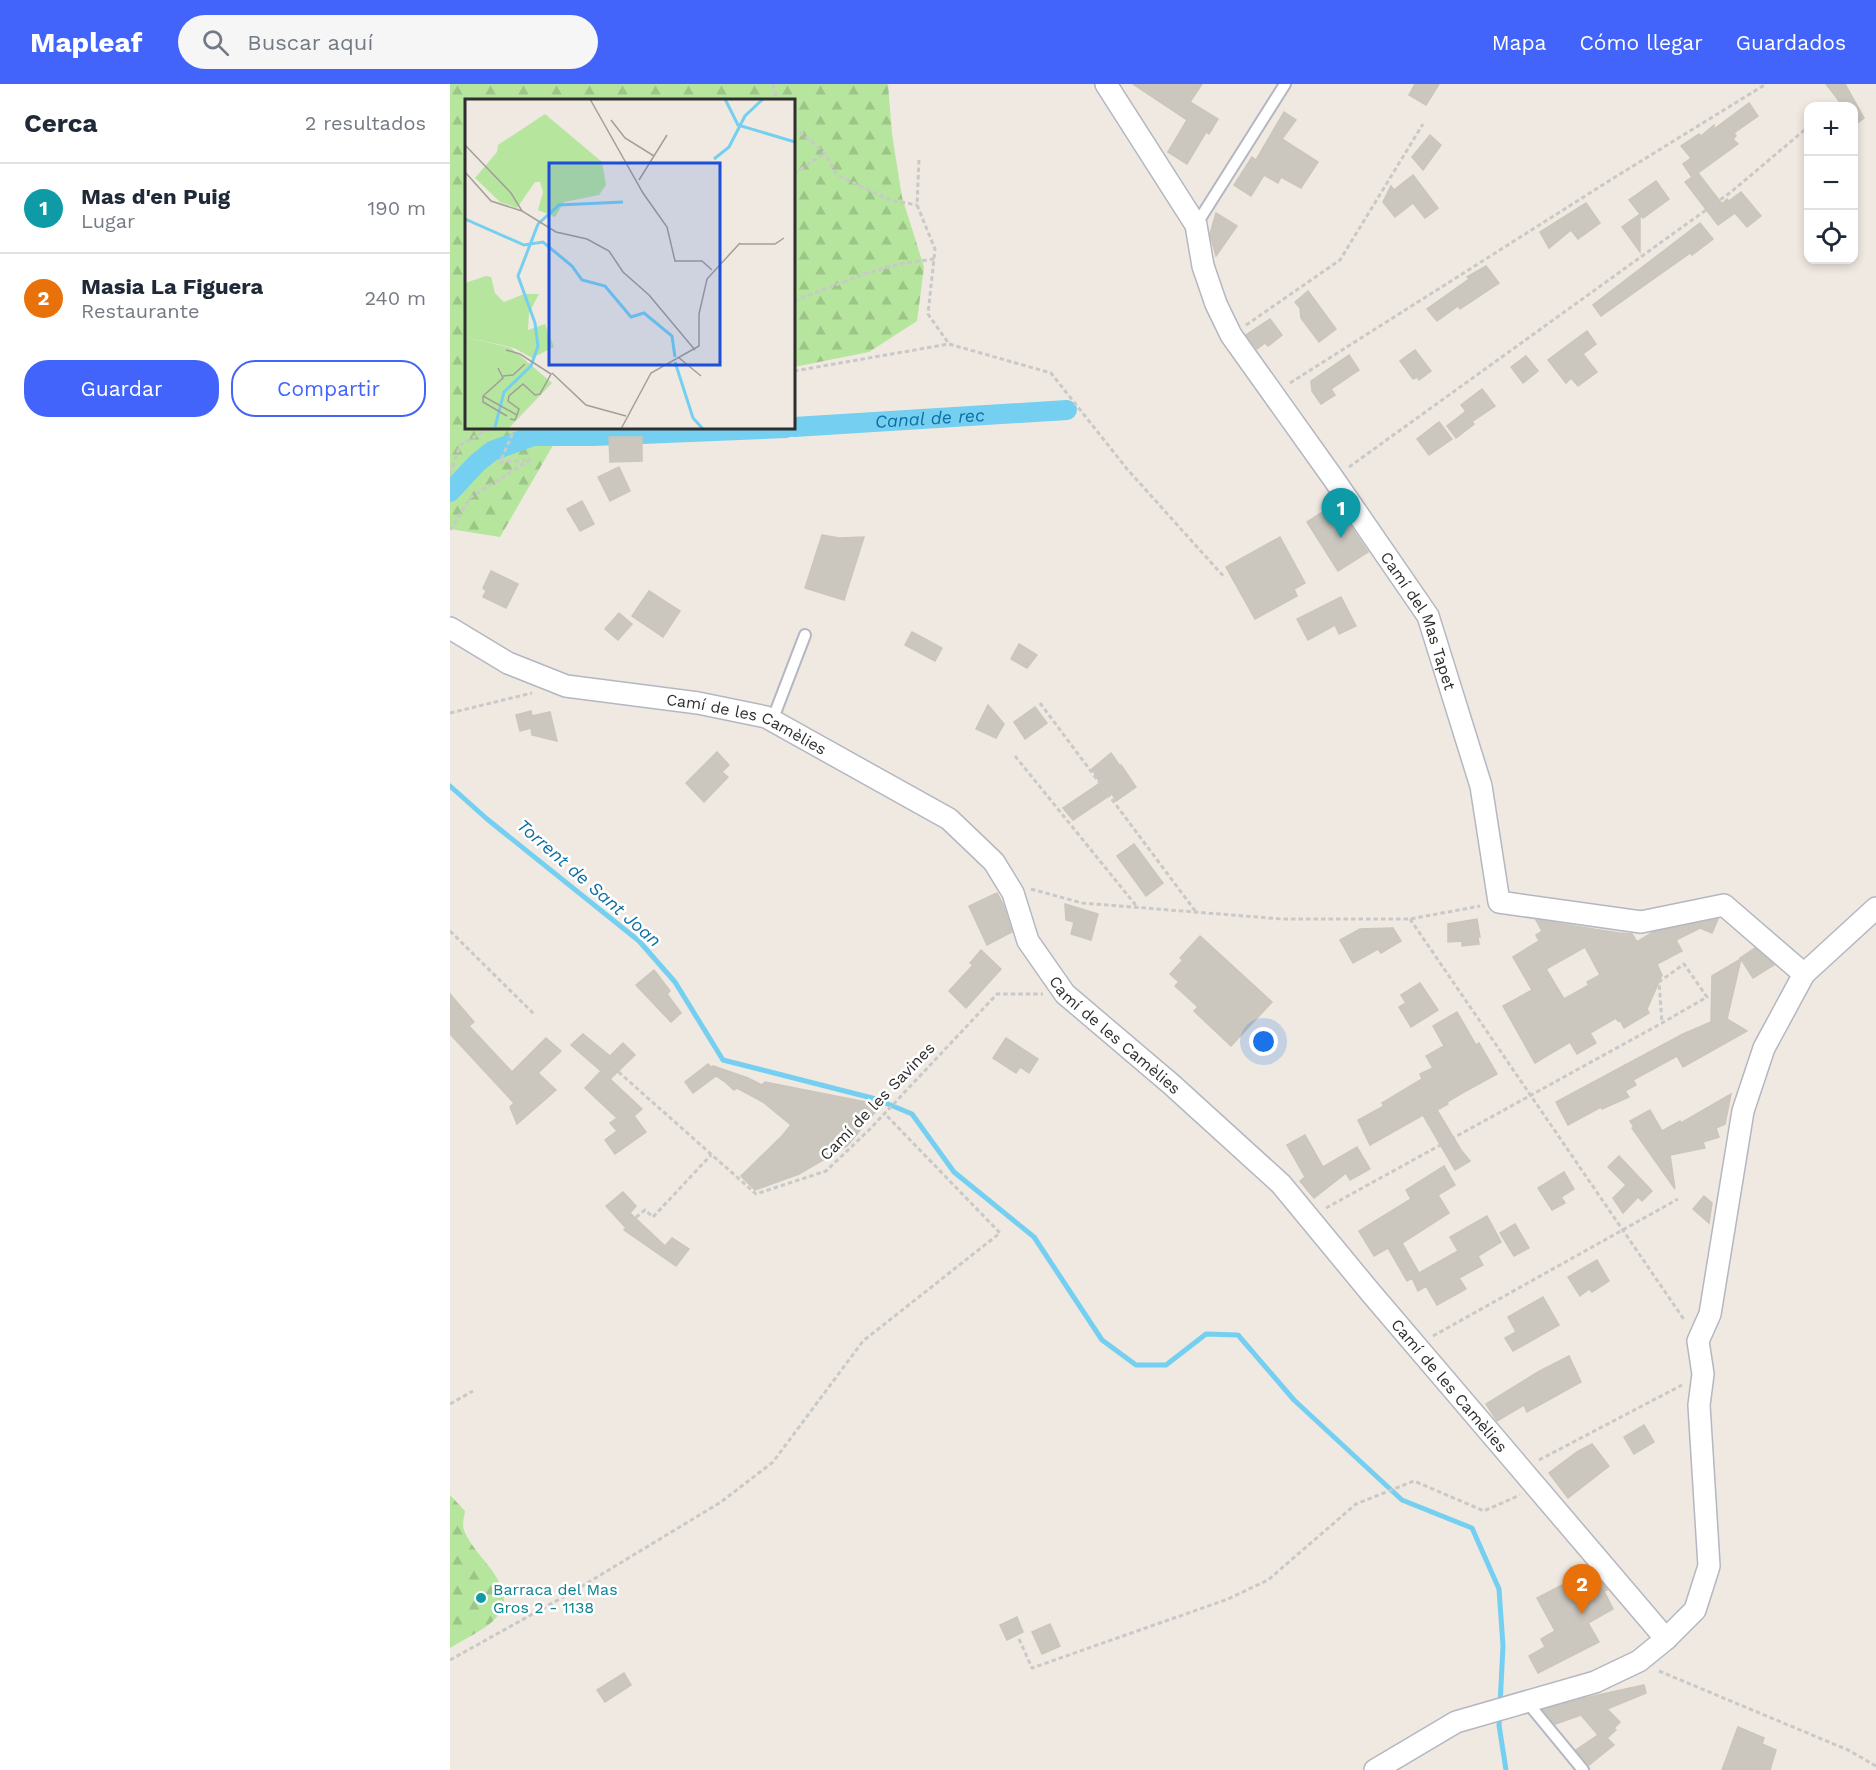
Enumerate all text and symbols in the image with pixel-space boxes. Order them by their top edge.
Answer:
search box [178,15,598,69]
text: Mapleaf [30,26,142,59]
icon: search [199,26,232,59]
text: Buscar aquí [247,30,373,55]
text: Mapa [1492,30,1546,55]
text: Cómo llegar [1579,30,1703,55]
text: Guardados [1736,30,1846,55]
inset map [465,99,795,429]
map controls [1804,102,1858,264]
button: + [1804,102,1858,156]
text: Cerca [24,108,98,138]
text: 2 resultados [305,111,426,135]
button: − [1804,156,1858,210]
text: Mas d'en Puig [81,184,230,209]
text: 1 [39,196,48,220]
text: 190 m [368,196,426,220]
text: Lugar [81,209,135,233]
button: locate [1804,210,1858,264]
text: Masia La Figuera [81,274,263,299]
text: 2 [38,286,49,310]
text: 240 m [364,286,426,310]
text: Restaurante [81,299,199,323]
button: Guardar [24,360,219,417]
button: Compartir [231,360,426,417]
water label: Canal de rec [874,404,986,432]
pin: 1 [1322,488,1360,538]
street label: Camí del Mas Tapet [1377,548,1460,693]
street label: Camí de les Camèlies [665,690,830,759]
water label: Torrent de Sant Joan [513,814,665,951]
street label: Camí de les Camèlies [1045,972,1184,1098]
your location [1249,1027,1278,1056]
street label: Camí de les Savines [816,1038,939,1164]
street label: Camí de les Camèlies [1387,1315,1511,1456]
pin: 2 [1562,1564,1602,1614]
place label: Barraca del Mas Gros 2 - 1138 [493,1580,618,1617]
marker: Barraca del Mas Gros 2 - 1138 [474,1591,488,1605]

